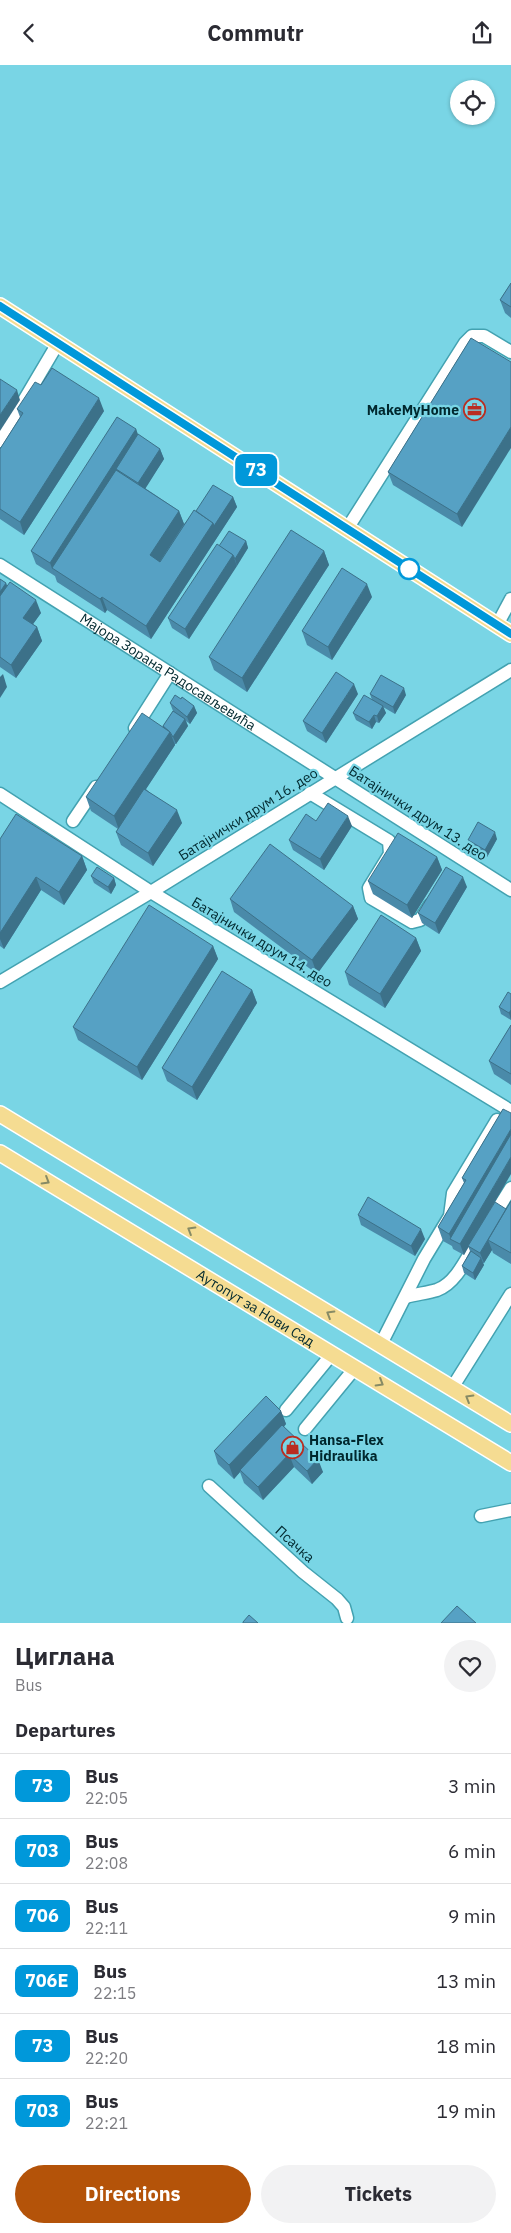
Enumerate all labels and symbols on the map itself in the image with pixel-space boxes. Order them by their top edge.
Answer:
office icon: MakeMyHome [463,398,487,422]
place label: MakeMyHome [367,401,459,419]
line badge: 73 [234,454,278,486]
unlabelled marker [398,558,420,580]
street label: Мајора Зорана Радосављевића [77,609,260,735]
street label: Батајнички друм 13. део [346,762,491,864]
street label: Батајнички друм 16. део [175,764,321,864]
street label: Батајнички друм 14. део [188,893,336,991]
one-way arrow [41,1174,50,1184]
one-way arrow [188,1226,197,1236]
street label: Аутопут за Нови Сад [193,1265,318,1351]
one-way arrow [327,1310,336,1320]
one-way arrow [374,1377,383,1387]
one-way arrow [466,1395,475,1405]
place label: Hansa-Flex Hidraulika [309,1431,384,1465]
shop icon: Hansa-Flex Hidraulika [281,1436,305,1460]
street label: Псачка [272,1522,319,1567]

